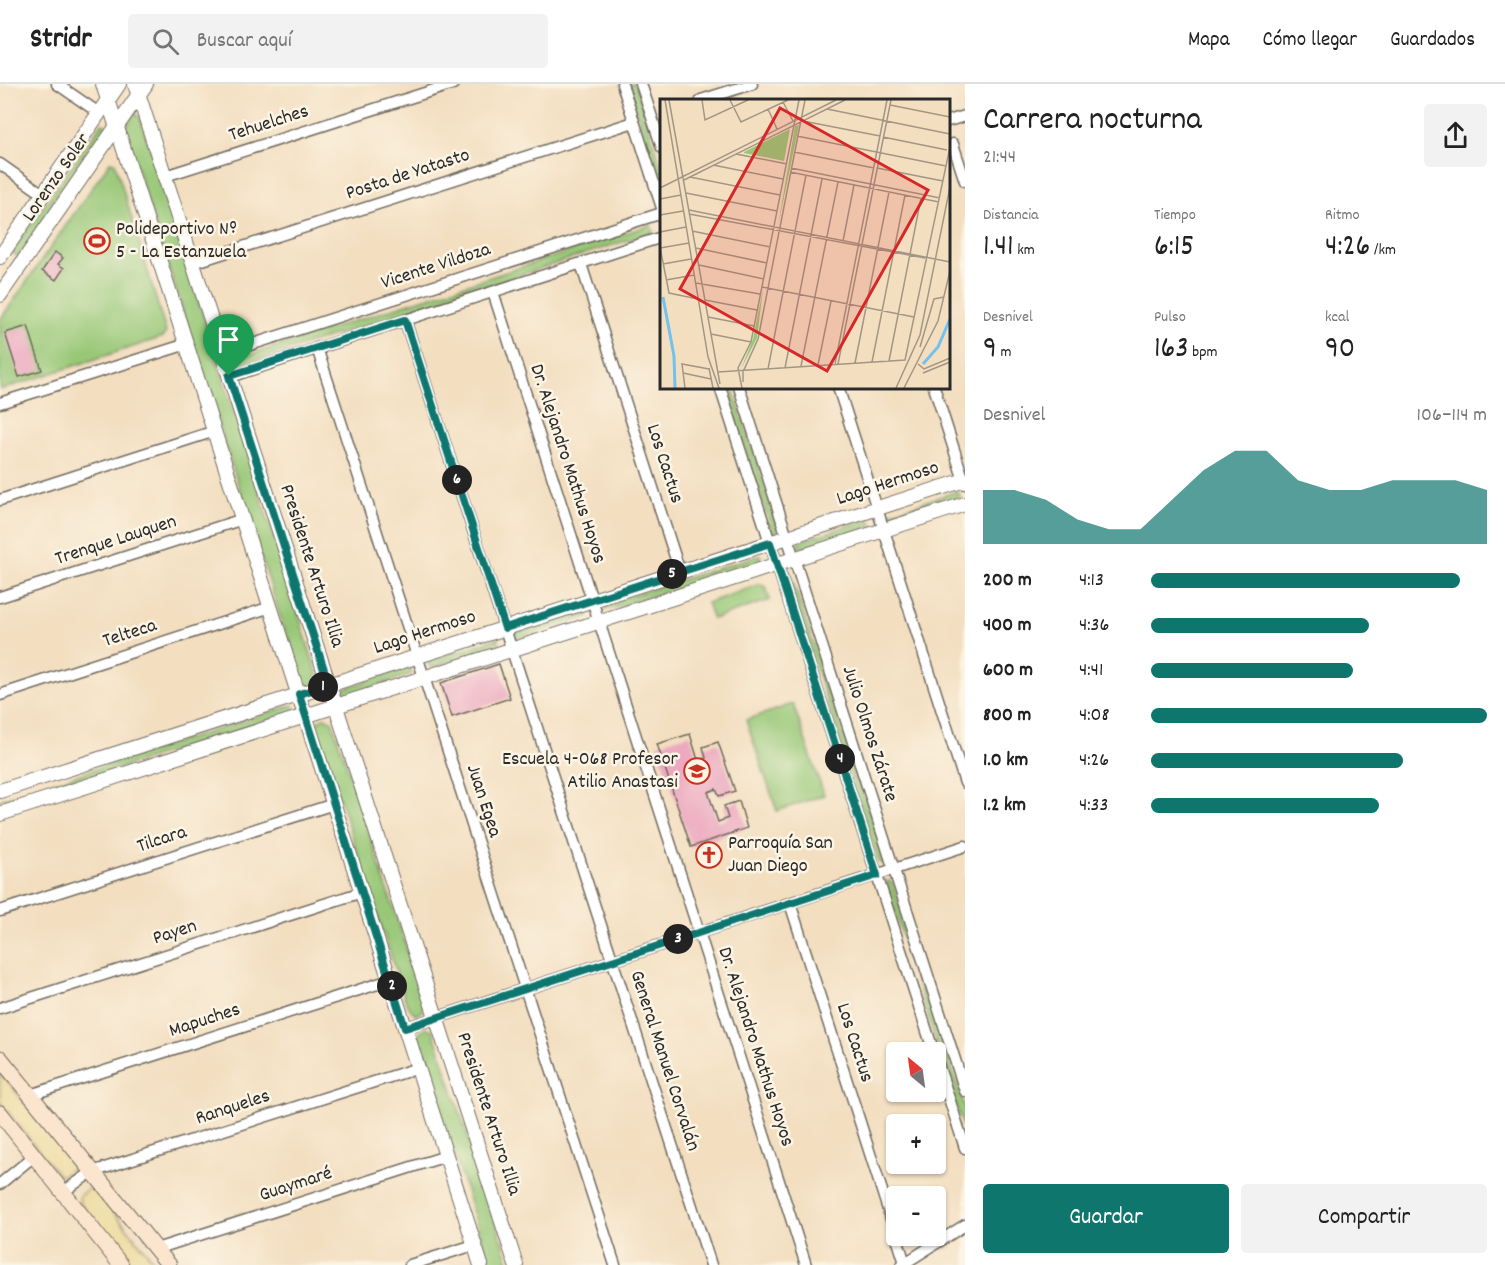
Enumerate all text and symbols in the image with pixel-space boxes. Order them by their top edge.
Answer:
search box [128,14,548,68]
text: Stridr [30,21,92,61]
icon: search [149,25,182,58]
text: Buscar aquí [197,26,292,57]
text: Mapa [1188,26,1230,56]
text: Cómo llegar [1263,26,1357,56]
text: Guardados [1390,26,1475,56]
street label: Tehuelches [225,98,313,150]
text: Carrera nocturna [983,98,1202,145]
inset map [660,99,950,388]
button: share [1424,104,1487,167]
street label: Lorenzo Soler [16,128,98,228]
street label: Posta de Yatasto [342,142,474,208]
text: 21:44 [983,144,1016,172]
text: Distancia [983,204,1039,227]
text: Tiempo [1154,204,1196,227]
text: Ritmo [1325,204,1360,227]
place label: Polideportivo Nº 5 - La Estanzuela [116,216,247,267]
sports icon: Polideportivo Nº 5 - La Estanzuela [82,226,112,256]
text: 1.41 [983,227,1014,270]
text: 6:15 [1154,227,1194,270]
text: 4:26 [1325,227,1370,270]
street label: Vicente Vildoza [378,236,495,298]
text: km [1014,239,1035,262]
text: /km [1370,239,1396,262]
text: Desnivel [983,306,1033,329]
text: Pulso [1154,306,1186,329]
text: kcal [1325,306,1349,329]
pin [203,314,254,376]
icon: arrive [212,323,245,356]
text: 9 [983,329,997,372]
text: 163 [1154,329,1189,372]
text: 90 [1325,329,1355,372]
text: m [997,341,1011,364]
text: bpm [1189,341,1218,364]
street label: Dr. Alejandro Mathus Hoyos [522,361,612,567]
text: Desnivel [983,402,1045,430]
text: 106–114 m [1417,402,1487,430]
street label: Los Cactus [638,421,690,507]
street label: Lago Hermoso [833,454,943,514]
pin: 6 [442,465,472,495]
text: 6 [453,468,461,491]
street label: Presidente Arturo Illia [271,481,351,652]
street label: Trenque Lauquen [52,508,180,574]
pin: 5 [657,559,687,589]
text: 5 [668,562,676,585]
text: 200 m [983,567,1032,595]
text: 4:13 [1079,567,1104,595]
street label: Lago Hermoso [370,603,480,663]
street label: Telteca [99,612,161,656]
text: 400 m [983,612,1031,640]
text: 4:36 [1079,612,1109,640]
text: 600 m [983,657,1033,685]
text: 4:41 [1079,657,1103,685]
street label: Julio Olmos Zárate [834,662,904,806]
pin: 1 [308,672,338,702]
text: 1 [321,675,325,698]
text: 800 m [983,702,1031,730]
text: 4:08 [1079,702,1110,730]
pin: 4 [825,744,855,774]
place label: Escuela 4-068 Profesor Atilio Anastasi [502,746,679,797]
text: 4 [837,747,843,770]
text: 1.0 km [983,747,1028,775]
text: 4:26 [1079,747,1109,775]
school or university icon: Escuela 4-068 Profesor Atilio Anastasi [682,756,712,786]
street label: Juan Egea [458,761,508,842]
text: 1.2 km [983,792,1026,820]
text: 4:33 [1079,792,1108,820]
street label: Tilcara [134,819,191,861]
place label: Parroquía San Juan Diego [728,830,833,881]
church icon: Parroquía San Juan Diego [694,840,724,870]
street label: Payen [149,913,201,953]
pin: 3 [663,924,693,954]
text: 3 [674,927,682,950]
street label: Dr. Alejandro Mathus Hoyos [710,944,800,1150]
street label: General Manuel Corvalán [622,967,706,1155]
pin: 2 [377,971,407,1001]
text: 2 [389,974,396,997]
street label: Mapuches [166,996,244,1046]
street label: Los Cactus [828,1000,880,1086]
street label: Presidente Arturo Illia [448,1029,528,1200]
north arrow [886,1042,946,1102]
map controls [886,1042,946,1246]
street label: Ranqueles [192,1083,274,1133]
button: + [886,1114,946,1174]
street label: Guaymaré [256,1160,336,1210]
button: Guardar [983,1184,1229,1253]
button: Compartir [1241,1184,1487,1253]
button: − [886,1186,946,1246]

